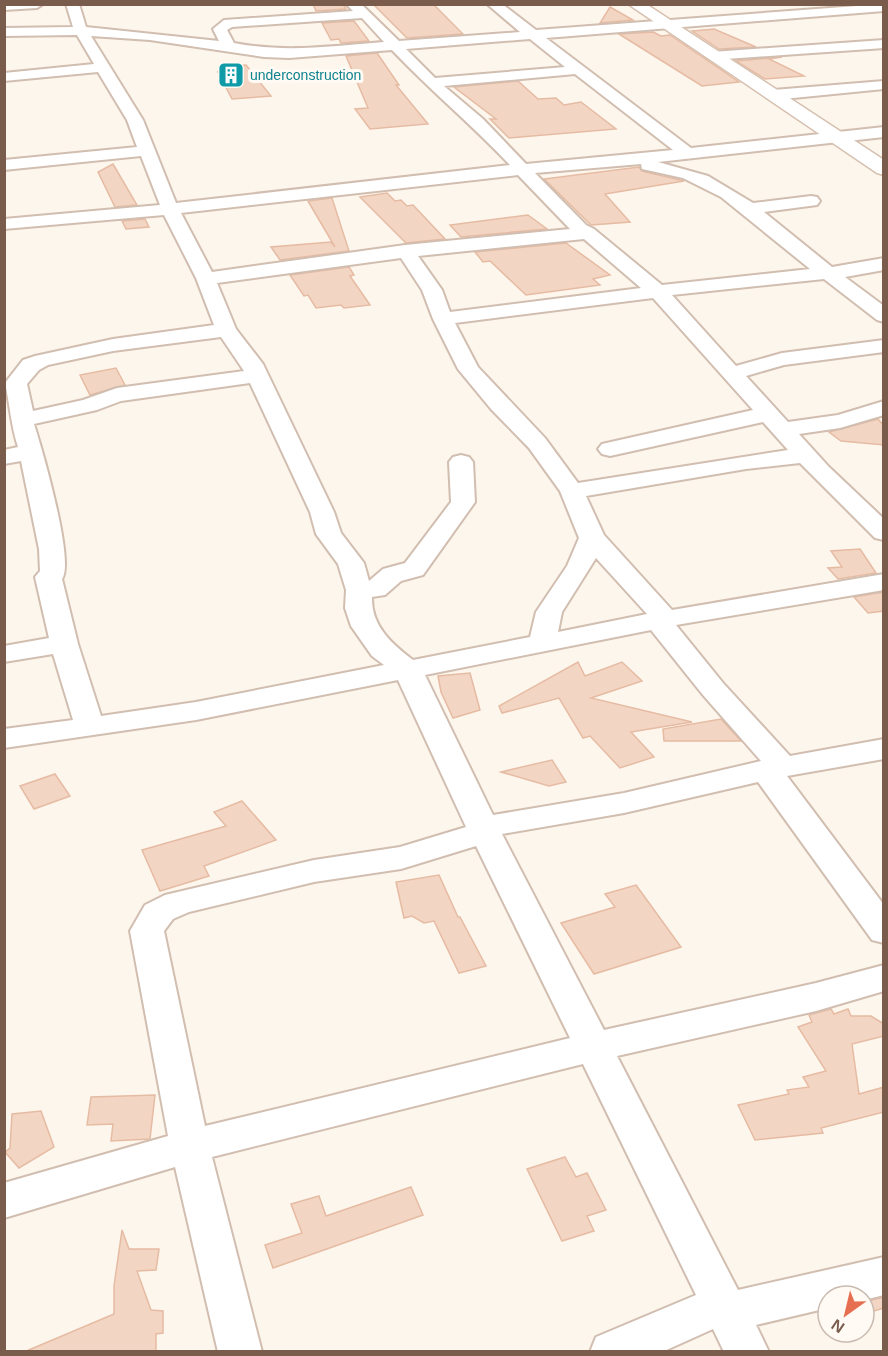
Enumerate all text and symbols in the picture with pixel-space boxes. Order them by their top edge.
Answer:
building icon: underconstruction [216,60,246,90]
place label: underconstruction [250,67,361,83]
north arrow [816,1284,876,1344]
text: N [828,1316,847,1336]

